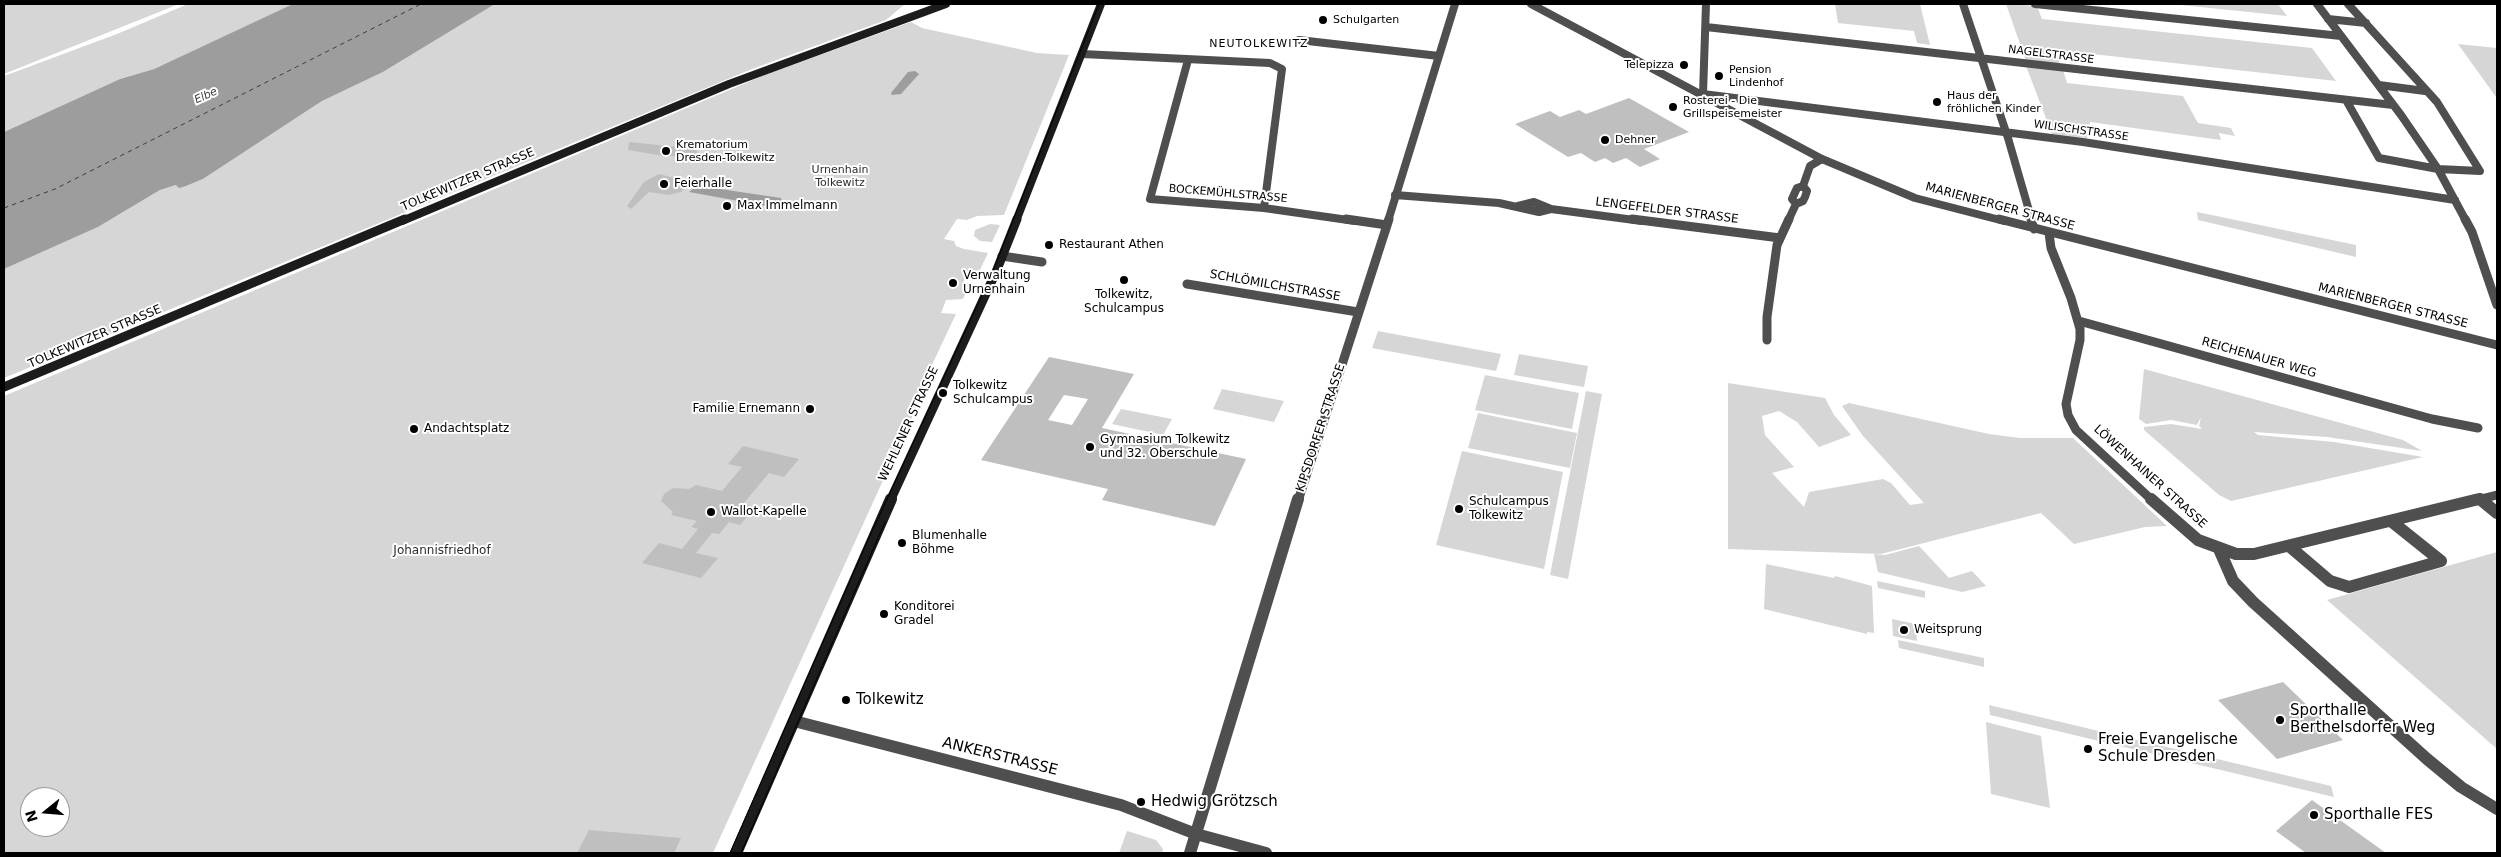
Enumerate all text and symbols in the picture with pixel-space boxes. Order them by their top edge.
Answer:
place label: Schulgarten [1333,13,1399,27]
marker: Schulgarten [1317,14,1329,26]
district label: NEUTOLKEWITZ [1208,37,1310,51]
street label: NAGELSTRASSE [2007,43,2095,67]
place label: Telepizza [1624,58,1674,72]
marker: Telepizza [1678,59,1690,71]
place label: Pension Lindenhof [1729,63,1783,89]
marker: Pension Lindenhof [1713,70,1725,82]
water label: Elbe [192,85,220,107]
place label: Haus der fröhlichen Kinder [1947,89,2041,115]
place label: Rosterei - Die Grillspeisemeister [1683,94,1782,120]
marker: Haus der fröhlichen Kinder [1931,96,1943,108]
marker: Rosterei - Die Grillspeisemeister [1667,101,1679,113]
street label: WILISCHSTRASSE [2033,118,2129,144]
place label: Dehner [1615,133,1655,147]
marker: Dehner [1599,134,1611,146]
place label: Krematorium Dresden-Tolkewitz [676,138,774,164]
street label: TOLKEWITZER STRASSE [399,145,537,215]
marker: Krematorium Dresden-Tolkewitz [660,145,672,157]
park label: Urnenhain Tolkewitz [812,163,868,189]
place label: Feierhalle [674,177,732,191]
marker: Feierhalle [658,178,670,190]
street label: MARIENBERGER STRASSE [1924,180,2076,234]
street label: BOCKEMÜHLSTRASSE [1168,182,1288,206]
street label: LENGEFELDER STRASSE [1595,195,1739,227]
place label: Max Immelmann [737,199,838,213]
marker: Max Immelmann [721,200,733,212]
place label: Restaurant Athen [1059,238,1164,252]
marker: Restaurant Athen [1043,239,1055,251]
street label: SCHLÖMILCHSTRASSE [1208,267,1342,305]
place label: Verwaltung Urnenhain [963,269,1031,297]
marker: Tolkewitz, Schulcampus [1118,274,1130,286]
marker: Verwaltung Urnenhain [947,277,959,289]
street label: MARIENBERGER STRASSE [2317,280,2469,332]
place label: Tolkewitz, Schulcampus [1084,288,1164,316]
street label: TOLKEWITZER STRASSE [26,302,164,372]
street label: REICHENAUER WEG [2200,335,2318,381]
street label: KIPSDORFER STRASSE [1293,362,1349,494]
street label: WEHLENER STRASSE [876,364,942,484]
place label: Tolkewitz Schulcampus [953,379,1033,407]
marker: Tolkewitz Schulcampus [937,387,949,399]
place label: Familie Ernemann [692,402,800,416]
marker: Familie Ernemann [804,403,816,415]
place label: Andachtsplatz [424,422,509,436]
street label: LÖWENHAINER STRASSE [2090,422,2210,532]
marker: Andachtsplatz [408,423,420,435]
place label: Gymnasium Tolkewitz und 32. Oberschule [1100,433,1230,461]
marker: Gymnasium Tolkewitz und 32. Oberschule [1084,441,1096,453]
place label: Schulcampus Tolkewitz [1469,495,1549,523]
marker: Schulcampus Tolkewitz [1453,503,1465,515]
place label: Wallot-Kapelle [721,505,807,519]
marker: Wallot-Kapelle [705,506,717,518]
place label: Blumenhalle Böhme [912,529,987,557]
marker: Blumenhalle Böhme [896,537,908,549]
park label: Johannisfriedhof [393,544,491,558]
place label: Konditorei Gradel [894,600,955,628]
marker: Konditorei Gradel [878,608,890,620]
place label: Weitsprung [1914,623,1982,637]
marker: Weitsprung [1898,624,1910,636]
place label: Tolkewitz [856,691,924,709]
marker: Tolkewitz [840,694,852,706]
place label: Sporthalle Berthelsdorfer Weg [2290,702,2435,737]
marker: Sporthalle Berthelsdorfer Weg [2274,714,2286,726]
place label: Freie Evangelische Schule Dresden [2098,731,2238,766]
street label: ANKERSTRASSE [940,734,1060,780]
marker: Freie Evangelische Schule Dresden [2082,743,2094,755]
north arrow [20,787,70,837]
place label: Hedwig Grötzsch [1151,793,1278,811]
marker: Hedwig Grötzsch [1135,796,1147,808]
place label: Sporthalle FES [2324,806,2433,824]
text: N [22,808,41,824]
marker: Sporthalle FES [2308,809,2320,821]

